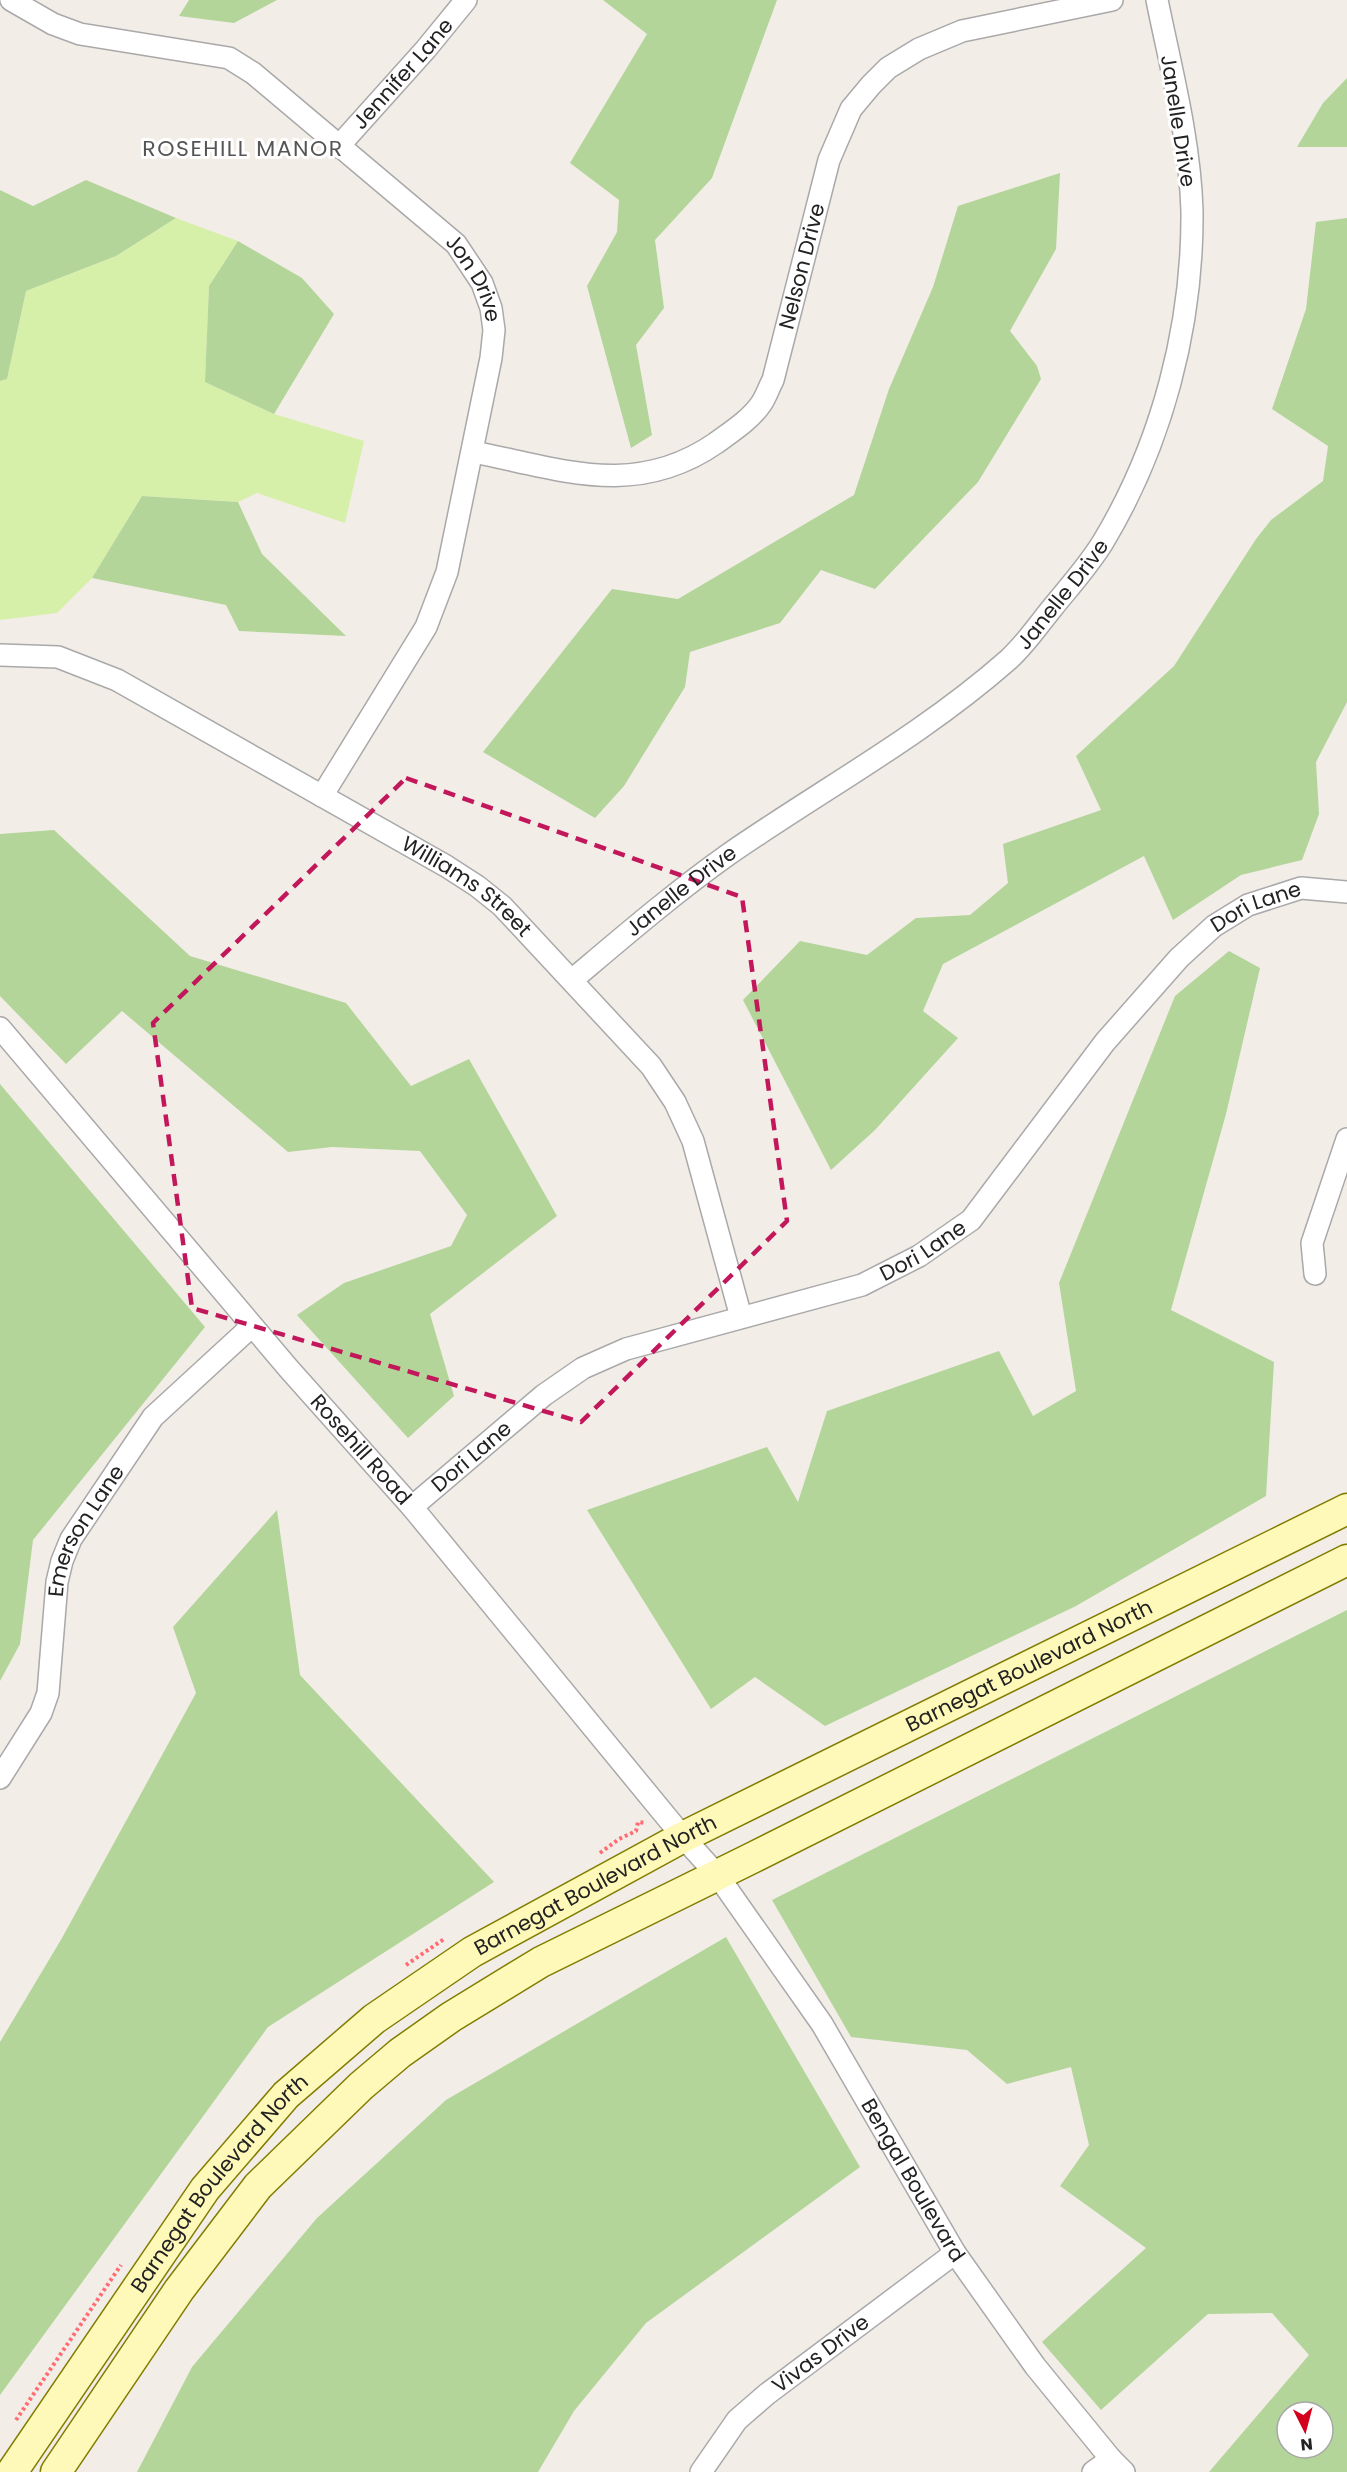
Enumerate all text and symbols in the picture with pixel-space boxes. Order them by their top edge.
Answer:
street label: Jennifer Lane [346,12,460,135]
street label: Janelle Drive [1154,53,1203,189]
district label: ROSEHILL MANOR [142,133,344,164]
street label: Nelson Drive [771,200,831,332]
street label: Jon Drive [440,227,508,324]
street label: Janelle Drive [1010,533,1115,656]
street label: Williams Street [397,829,538,943]
street label: Janelle Drive [619,838,742,943]
street label: Dori Lane [1205,874,1305,939]
street label: Dori Lane [874,1213,972,1288]
street label: Rosehill Road [304,1388,418,1511]
street label: Dori Lane [425,1414,517,1498]
street label: Emerson Lane [41,1459,131,1598]
street label: Barnegat Boulevard North [901,1592,1157,1739]
street label: Barnegat Boulevard North [469,1808,721,1962]
street label: Barnegat Boulevard North [124,2067,314,2298]
street label: Bengal Boulevard [854,2093,972,2268]
street label: Vivas Drive [766,2307,875,2399]
north arrow [1275,2400,1335,2460]
text: N [1299,2432,1314,2456]

